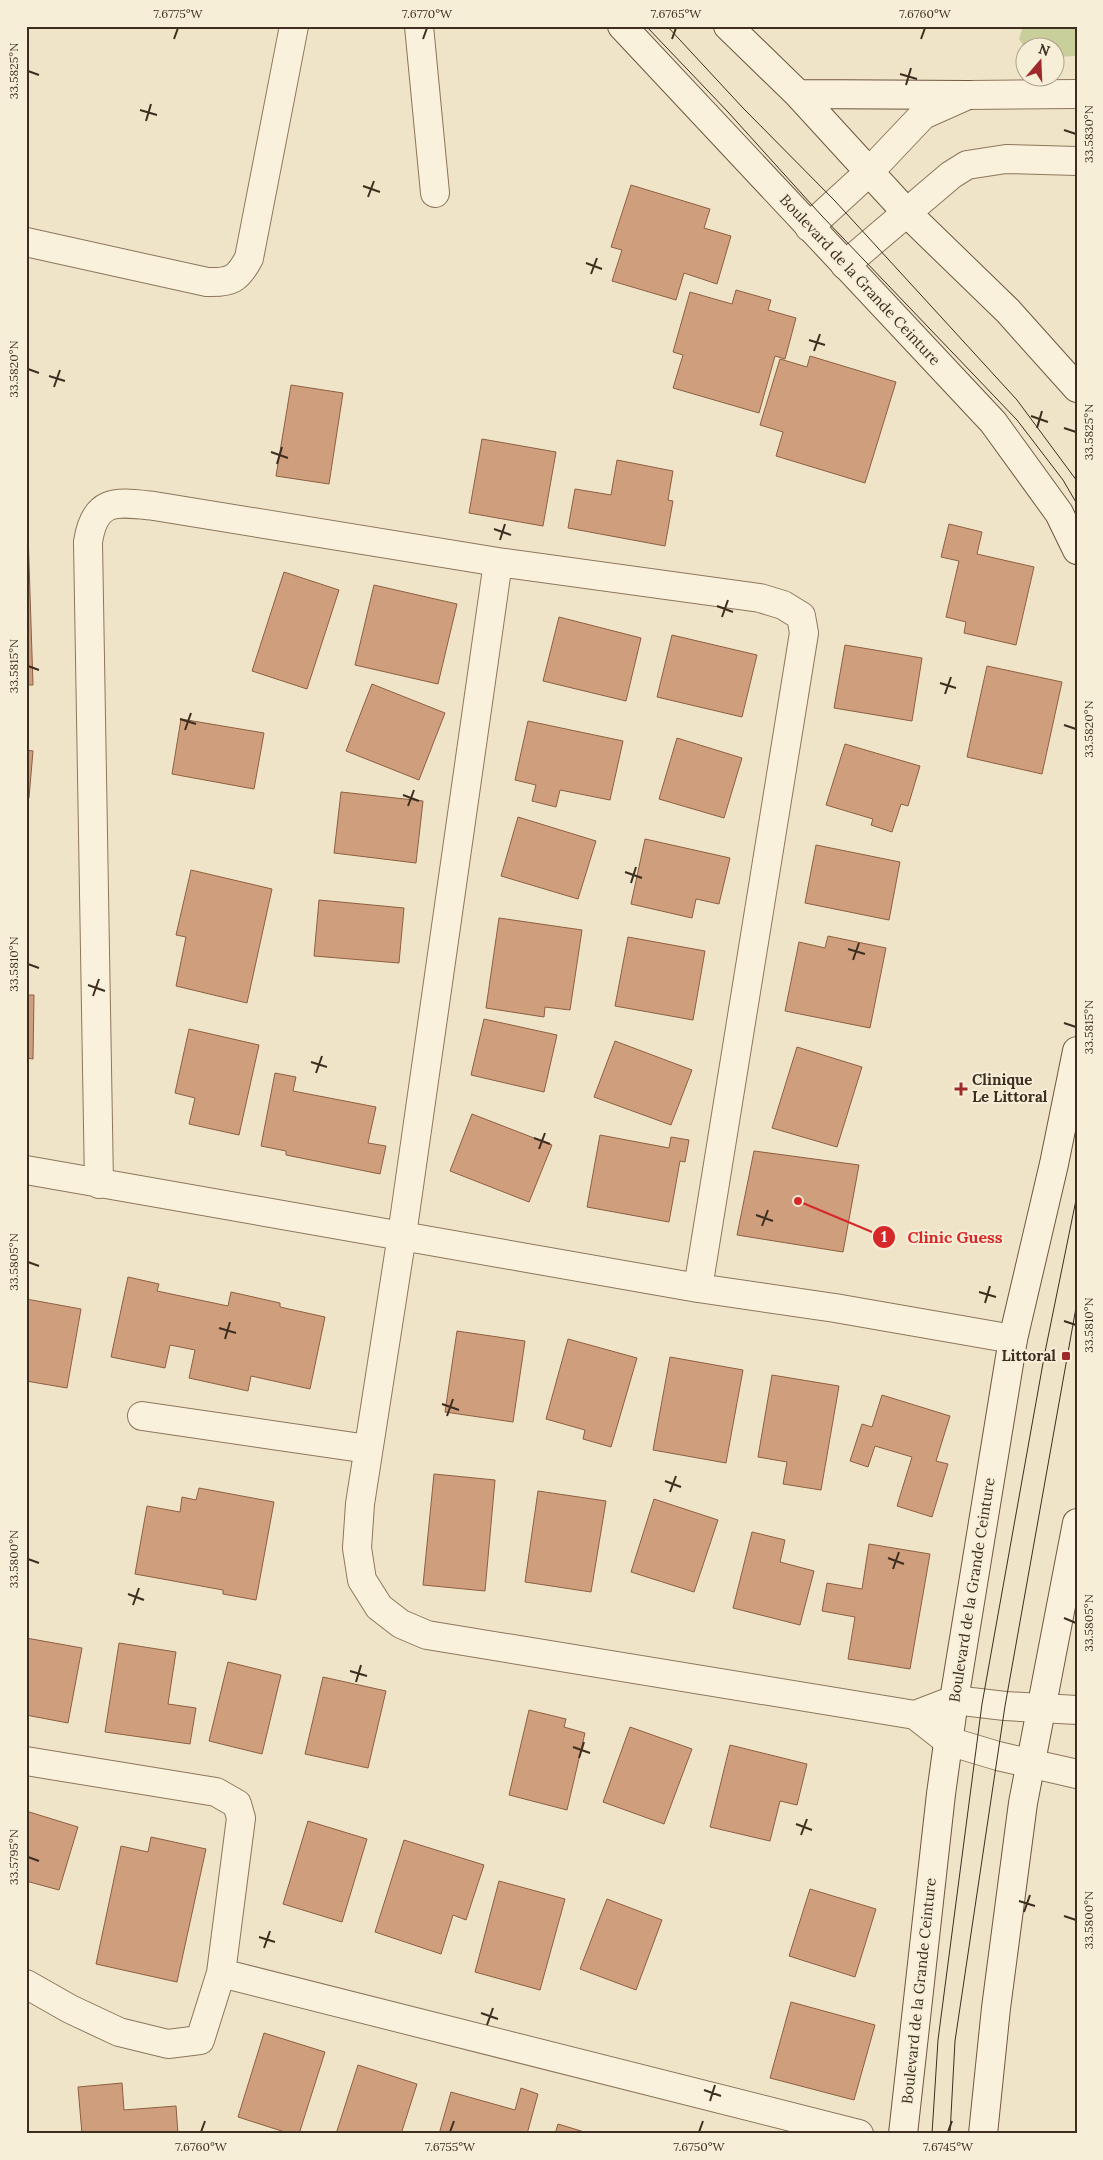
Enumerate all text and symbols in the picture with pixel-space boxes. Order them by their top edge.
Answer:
text: 7.6775°W [153,6,204,21]
text: 7.6770°W [402,6,453,21]
text: 7.6765°W [651,6,702,21]
text: 7.6760°W [899,6,952,21]
north arrow [1016,38,1066,88]
text: N [1036,39,1052,60]
text: 33.5825°N [6,43,21,99]
text: 33.5830°N [1081,105,1096,163]
street label: Boulevard de la Grande Ceinture [776,190,945,369]
text: 33.5820°N [6,340,21,398]
text: 33.5825°N [1081,404,1096,460]
text: 33.5815°N [6,639,21,693]
text: 33.5820°N [1081,700,1096,758]
text: 33.5810°N [6,936,21,992]
text: 33.5815°N [1081,1000,1096,1054]
place label: Clinique Le Littoral [972,1070,1048,1106]
marker: Clinique Le Littoral [954,1082,968,1096]
callout: Clinic Guess [872,1222,1012,1253]
text: 1 [881,1227,887,1246]
text: Clinic Guess [907,1227,1003,1247]
text: 33.5805°N [6,1233,21,1291]
text: 33.5810°N [1081,1297,1096,1353]
place label: Littoral [1002,1346,1056,1365]
marker: Littoral [1060,1350,1072,1362]
street label: Boulevard de la Grande Ceinture [944,1476,999,1704]
text: 33.5800°N [6,1530,21,1588]
text: 33.5805°N [1081,1594,1096,1652]
text: 33.5795°N [6,1829,21,1885]
street label: Boulevard de la Grande Ceinture [897,1877,940,2105]
text: 33.5800°N [1081,1891,1096,1949]
text: 7.6760°W [175,2139,228,2154]
text: 7.6755°W [425,2139,476,2154]
text: 7.6750°W [673,2139,726,2154]
text: 7.6745°W [923,2139,974,2154]

